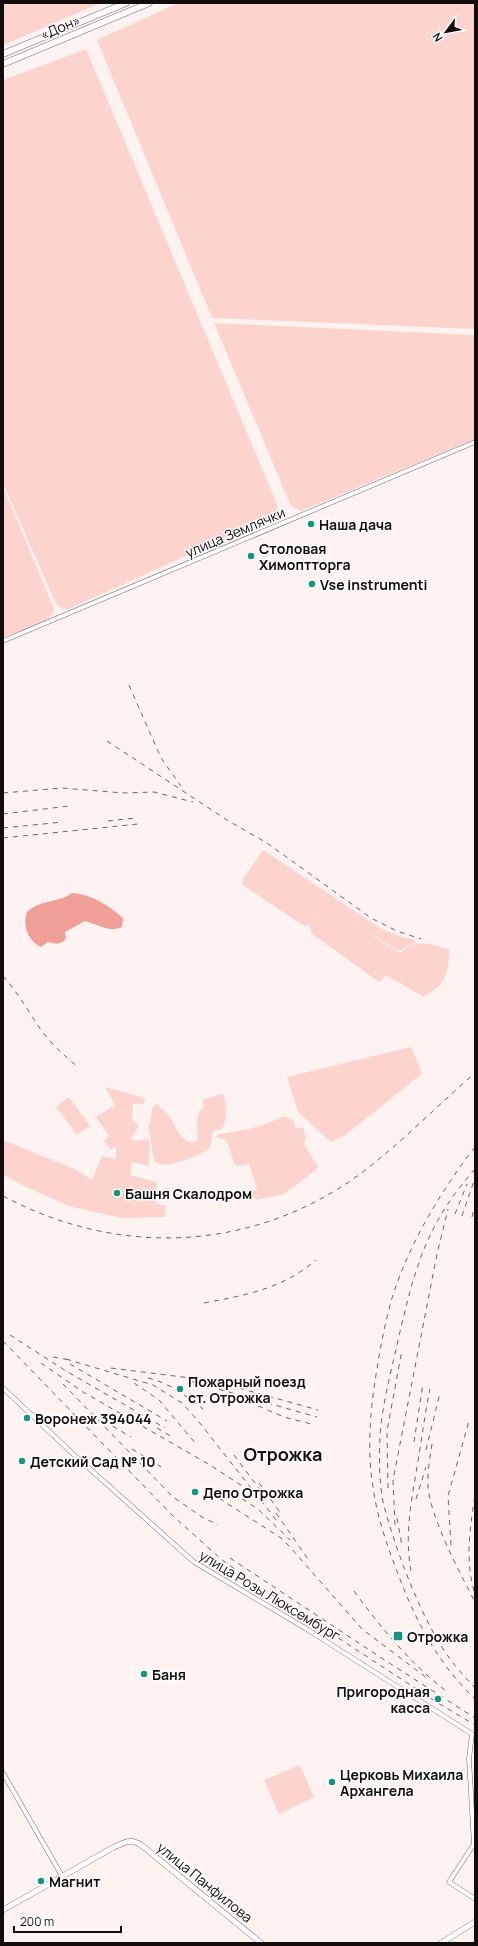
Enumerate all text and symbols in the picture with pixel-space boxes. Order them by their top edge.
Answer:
street label: «Дон» [37,10,83,44]
north arrow [426,12,466,52]
text: N [429,30,446,45]
street label: улица Землячки [182,502,288,562]
place label: Наша дача [319,515,392,534]
marker: Наша дача [306,519,316,529]
place label: Столовая Химоптторга [259,539,351,574]
marker: Столовая Химоптторга [246,551,256,561]
place label: Vse instrumenti [320,575,427,594]
marker: Vse instrumenti [307,579,317,589]
place label: Башня Скалодром [125,1184,252,1203]
marker: Башня Скалодром [112,1188,122,1198]
place label: Пожарный поезд ст. Отрожка [188,1372,306,1407]
marker: Пожарный поезд ст. Отрожка [175,1384,185,1394]
place label: Воронеж 394044 [35,1409,152,1428]
marker: Воронеж 394044 [22,1413,32,1423]
district label: Отрожка [244,1442,322,1466]
place label: Детский Сад № 10 [30,1452,156,1471]
marker: Детский Сад № 10 [17,1456,27,1466]
place label: Депо Отрожка [203,1483,303,1502]
marker: Депо Отрожка [190,1487,200,1497]
street label: улица Розы Люксембург [196,1545,344,1645]
place label: Отрожка [407,1627,468,1646]
marker: Отрожка [392,1630,404,1642]
place label: Баня [152,1665,186,1684]
marker: Баня [139,1669,149,1679]
place label: Пригородная касса [336,1682,430,1717]
marker: Пригородная касса [433,1694,443,1704]
place label: Церковь Михаила Архангела [340,1765,463,1800]
marker: Церковь Михаила Архангела [327,1777,337,1787]
street label: улица Панфилова [153,1838,257,1926]
place label: Магнит [49,1872,101,1891]
marker: Магнит [36,1876,46,1886]
scale bar [14,1908,121,1934]
text: 200 m [20,1913,54,1930]

